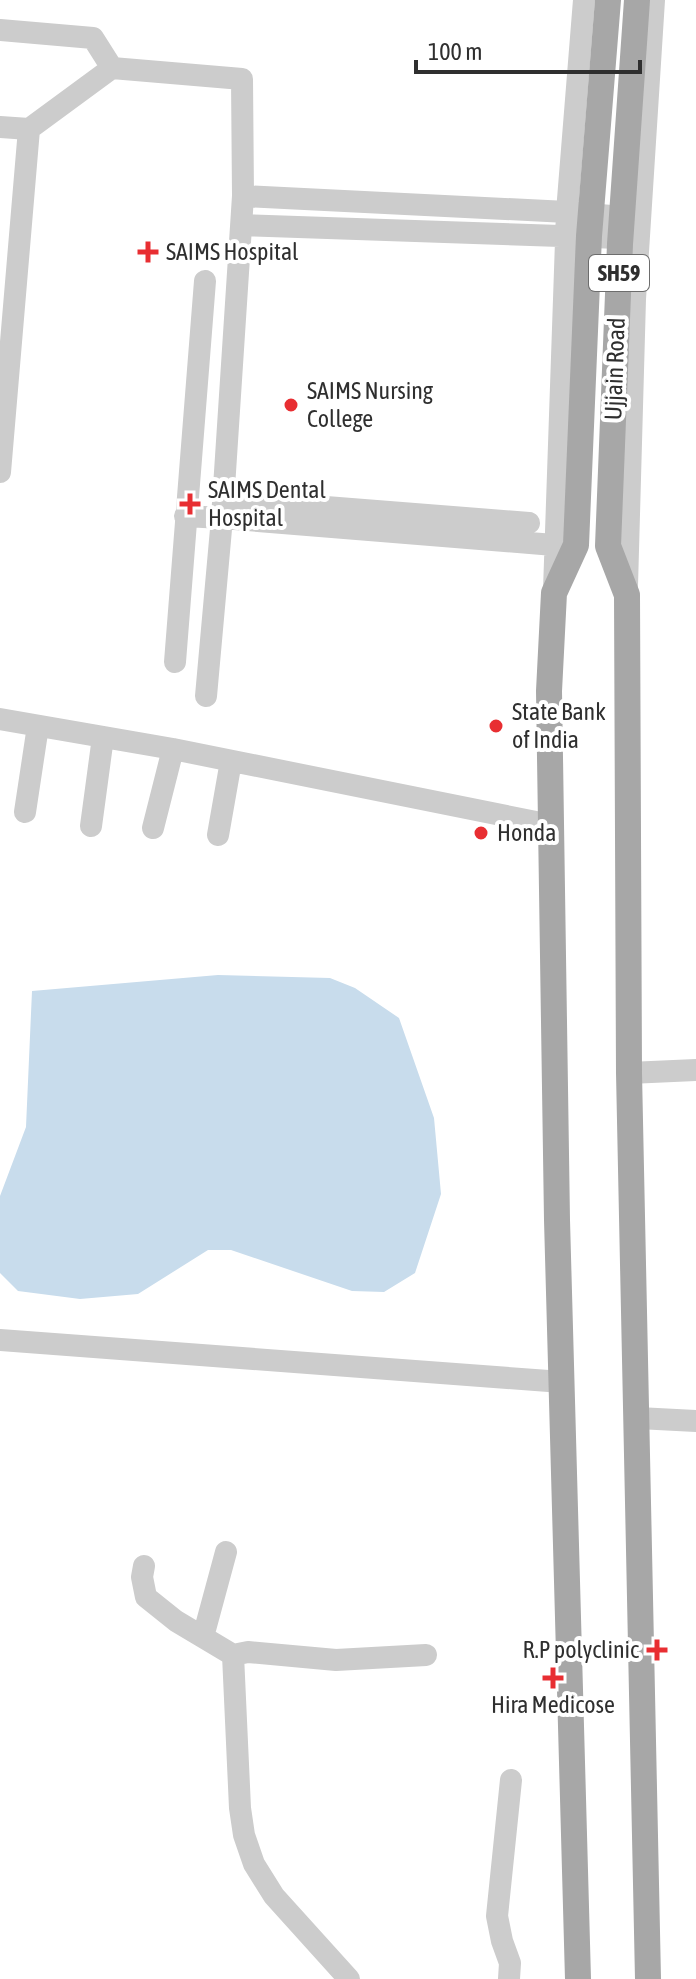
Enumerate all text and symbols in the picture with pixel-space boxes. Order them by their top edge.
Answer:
scale bar [416,24,640,74]
text: 100 m [428,38,482,65]
place label: SAIMS Hospital [166,238,299,265]
marker: SAIMS Hospital [137,241,159,263]
road number: SH59 [589,255,649,291]
street label: Ujjain Road [599,317,630,421]
place label: SAIMS Nursing College [307,377,434,432]
marker: SAIMS Nursing College [282,396,300,414]
place label: SAIMS Dental Hospital [208,476,326,531]
marker: SAIMS Dental Hospital [179,493,201,515]
place label: State Bank of India [512,698,606,753]
marker: State Bank of India [487,717,505,735]
place label: Honda [497,819,556,846]
marker: Honda [472,824,490,842]
place label: R.P polyclinic [522,1636,639,1663]
marker: R.P polyclinic [646,1639,668,1661]
marker: Hira Medicose [544,1669,562,1687]
place label: Hira Medicose [491,1691,615,1718]

